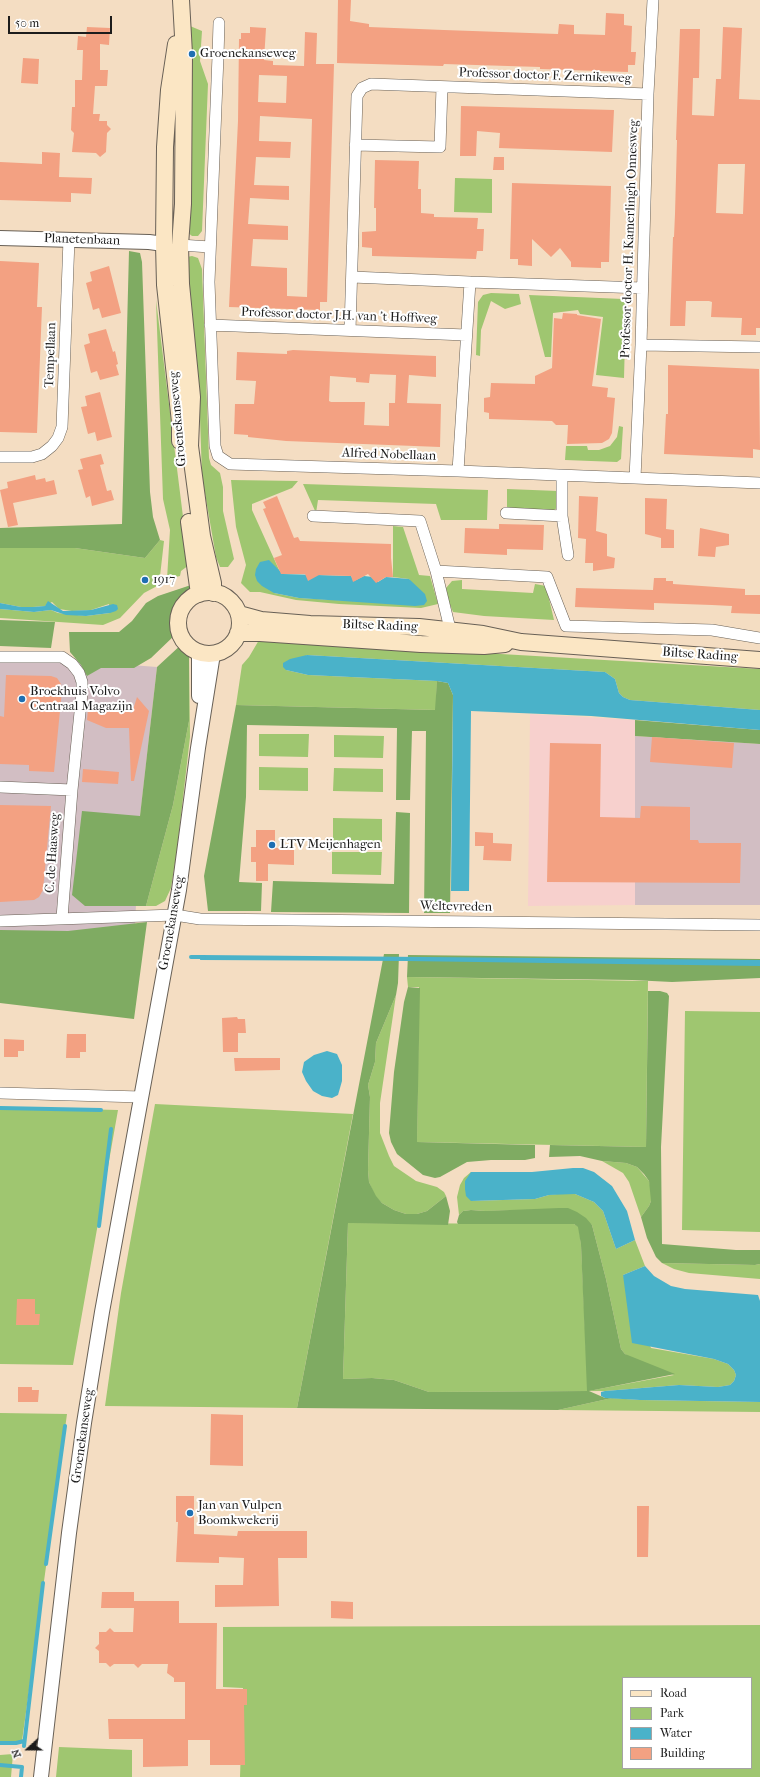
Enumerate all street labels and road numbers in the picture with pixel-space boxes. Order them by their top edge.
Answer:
street label: Professor doctor F. Zernikeweg [458,65,632,87]
street label: Professor doctor H. Kamerlingh Onnesweg [618,119,642,359]
street label: Planetenbaan [44,231,120,249]
street label: Professor doctor J.H. van 't Hoffweg [241,305,437,327]
street label: Tempellaan [42,322,60,388]
street label: Groenekanseweg [166,371,190,467]
street label: Alfred Nobellaan [342,446,436,464]
street label: Biltse Rading [342,617,418,635]
street label: Biltse Rading [662,645,738,665]
street label: C. de Haasweg [42,813,64,893]
street label: Groenekanseweg [156,875,188,971]
street label: Weltevreden [420,899,492,915]
street label: Groenekanseweg [69,1388,97,1484]

